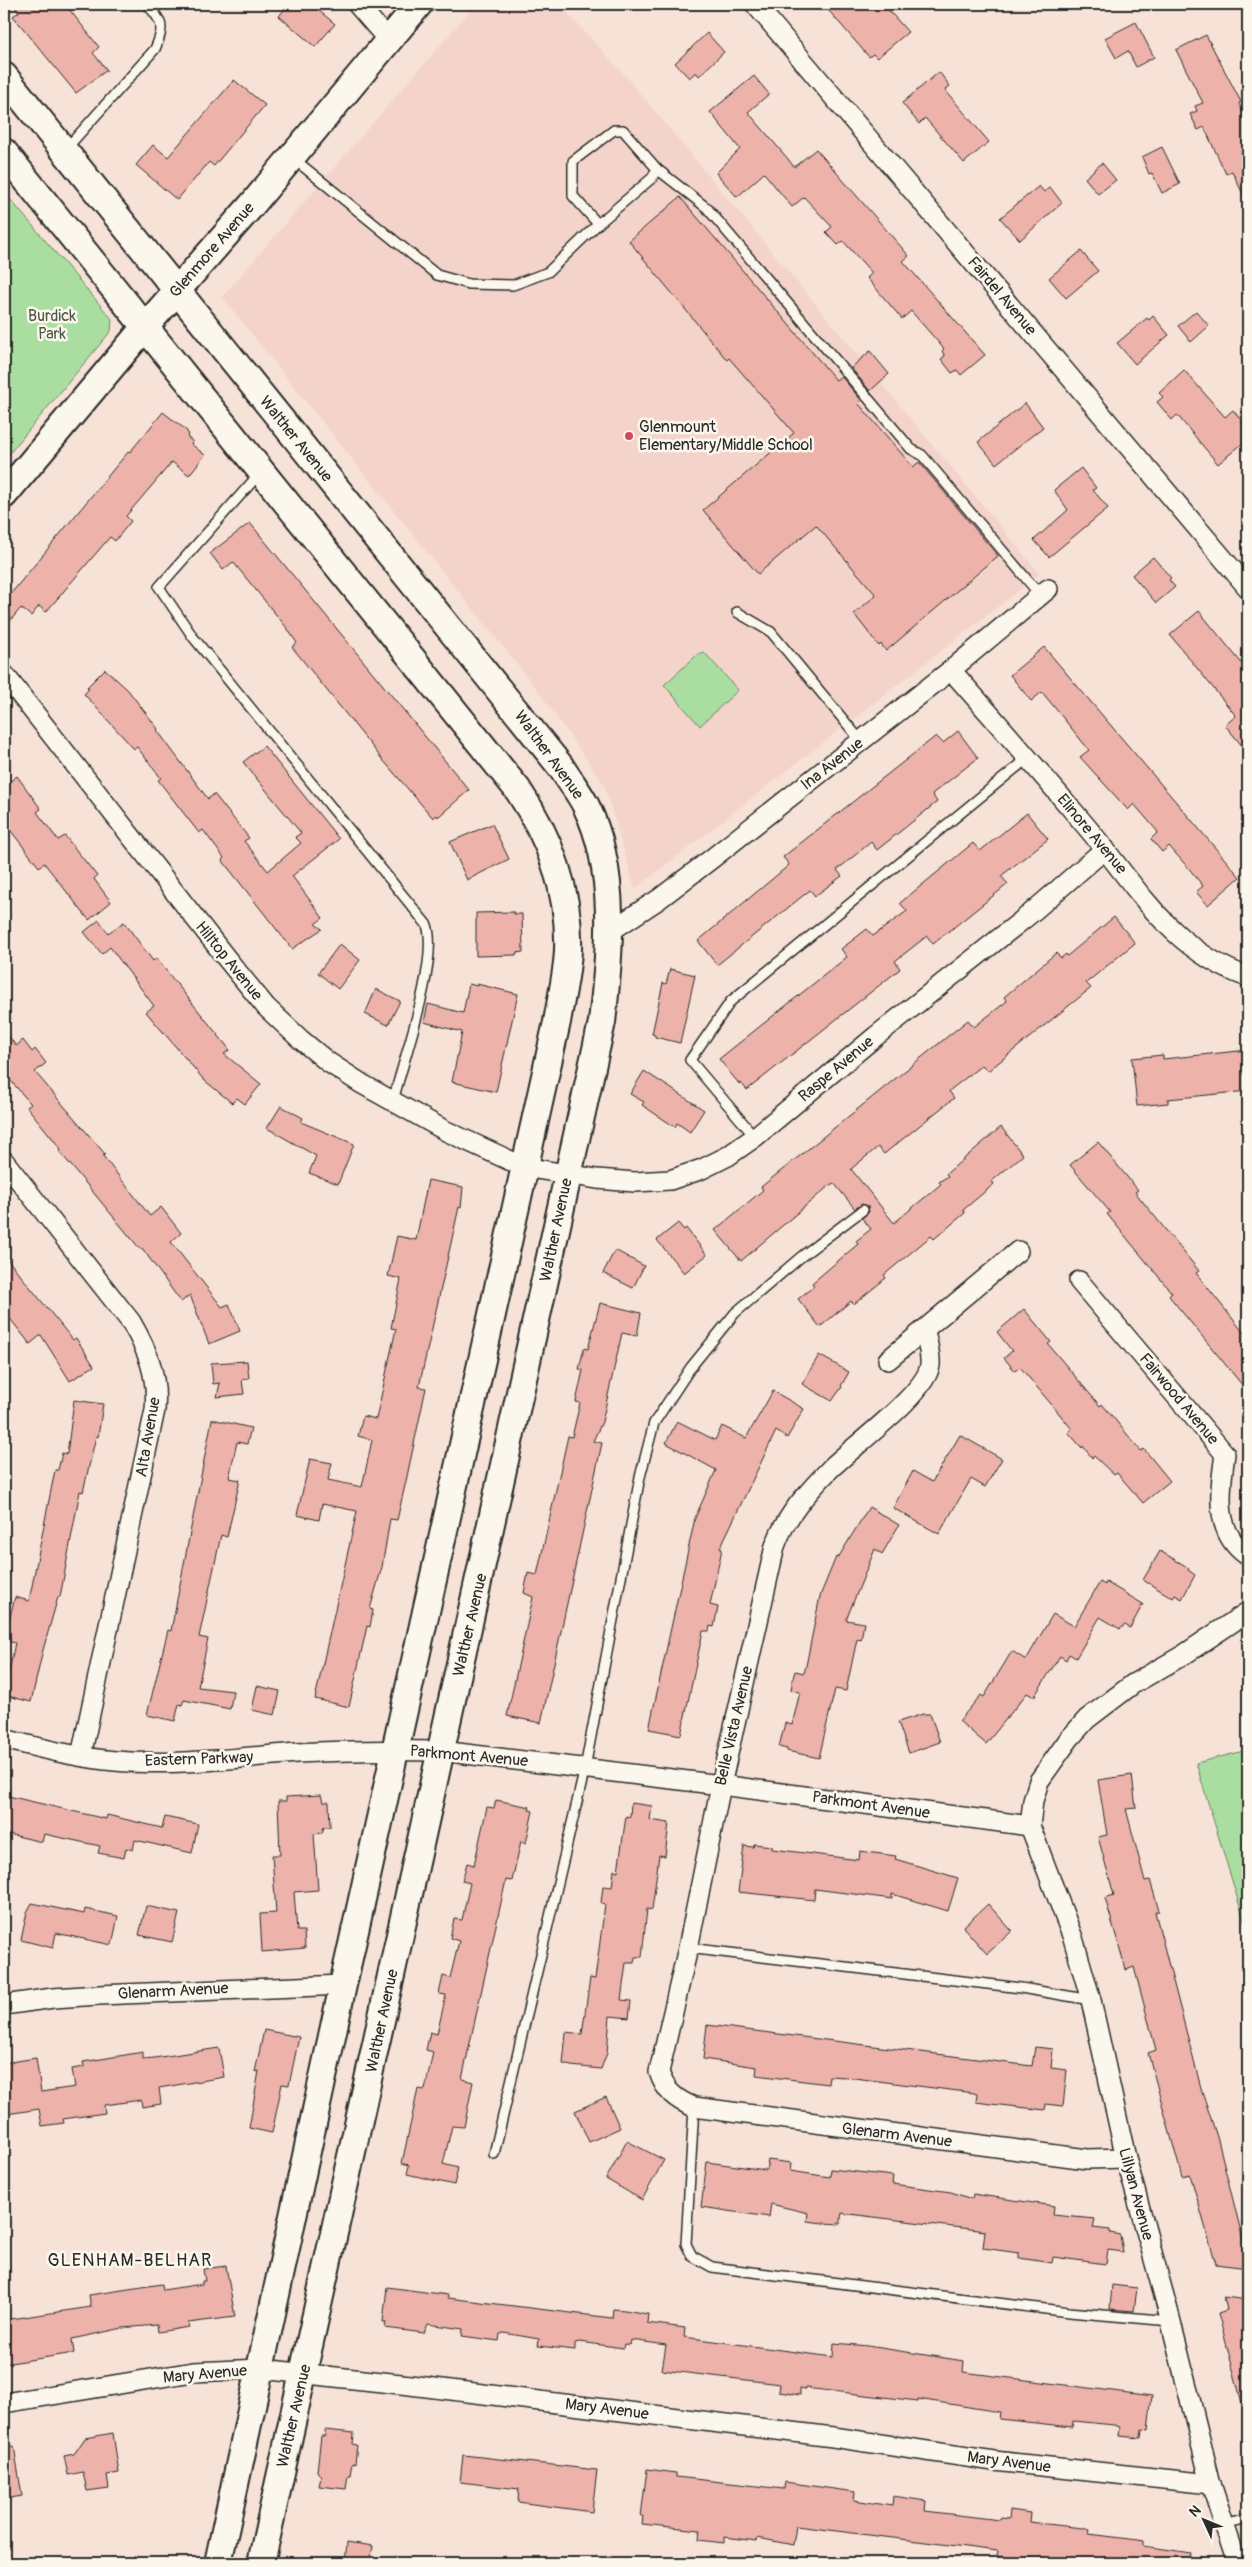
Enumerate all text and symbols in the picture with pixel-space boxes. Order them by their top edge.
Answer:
street label: Glenmore Avenue [165,198,259,302]
street label: Fairdel Avenue [963,253,1041,340]
park label: Burdick Park [28,306,76,344]
street label: Walther Avenue [255,392,337,486]
place label: Glenmount Elementary/Middle School [639,417,813,455]
marker: Glenmount Elementary/Middle School [623,430,635,442]
street label: Walther Avenue [510,707,588,803]
street label: Ina Avenue [797,733,867,795]
street label: Elinore Avenue [1053,790,1131,878]
street label: Hilltop Avenue [191,917,267,1005]
street label: Raspe Avenue [794,1032,878,1106]
street label: Walther Avenue [535,1176,577,1283]
street label: Fairwood Avenue [1135,1349,1223,1449]
street label: Alta Avenue [131,1395,165,1478]
street label: Walther Avenue [448,1571,492,1678]
street label: Belle Vista Avenue [711,1664,757,1788]
street label: Parkmont Avenue [409,1741,529,1771]
street label: Eastern Parkway [144,1747,254,1771]
street label: Parkmont Avenue [811,1787,931,1823]
street label: Walther Avenue [361,1967,403,2074]
street label: Glenarm Avenue [117,1978,229,2004]
street label: Glenarm Avenue [841,2118,953,2152]
street label: Lillyan Avenue [1114,2146,1158,2243]
district label: GLENHAM-BELHAR [48,2249,212,2272]
street label: Mary Avenue [162,2360,248,2388]
street label: Walther Avenue [272,2362,316,2469]
street label: Mary Avenue [564,2394,650,2424]
street label: Mary Avenue [966,2447,1052,2477]
north arrow [1180,2494,1230,2544]
text: N [1186,2502,1204,2521]

